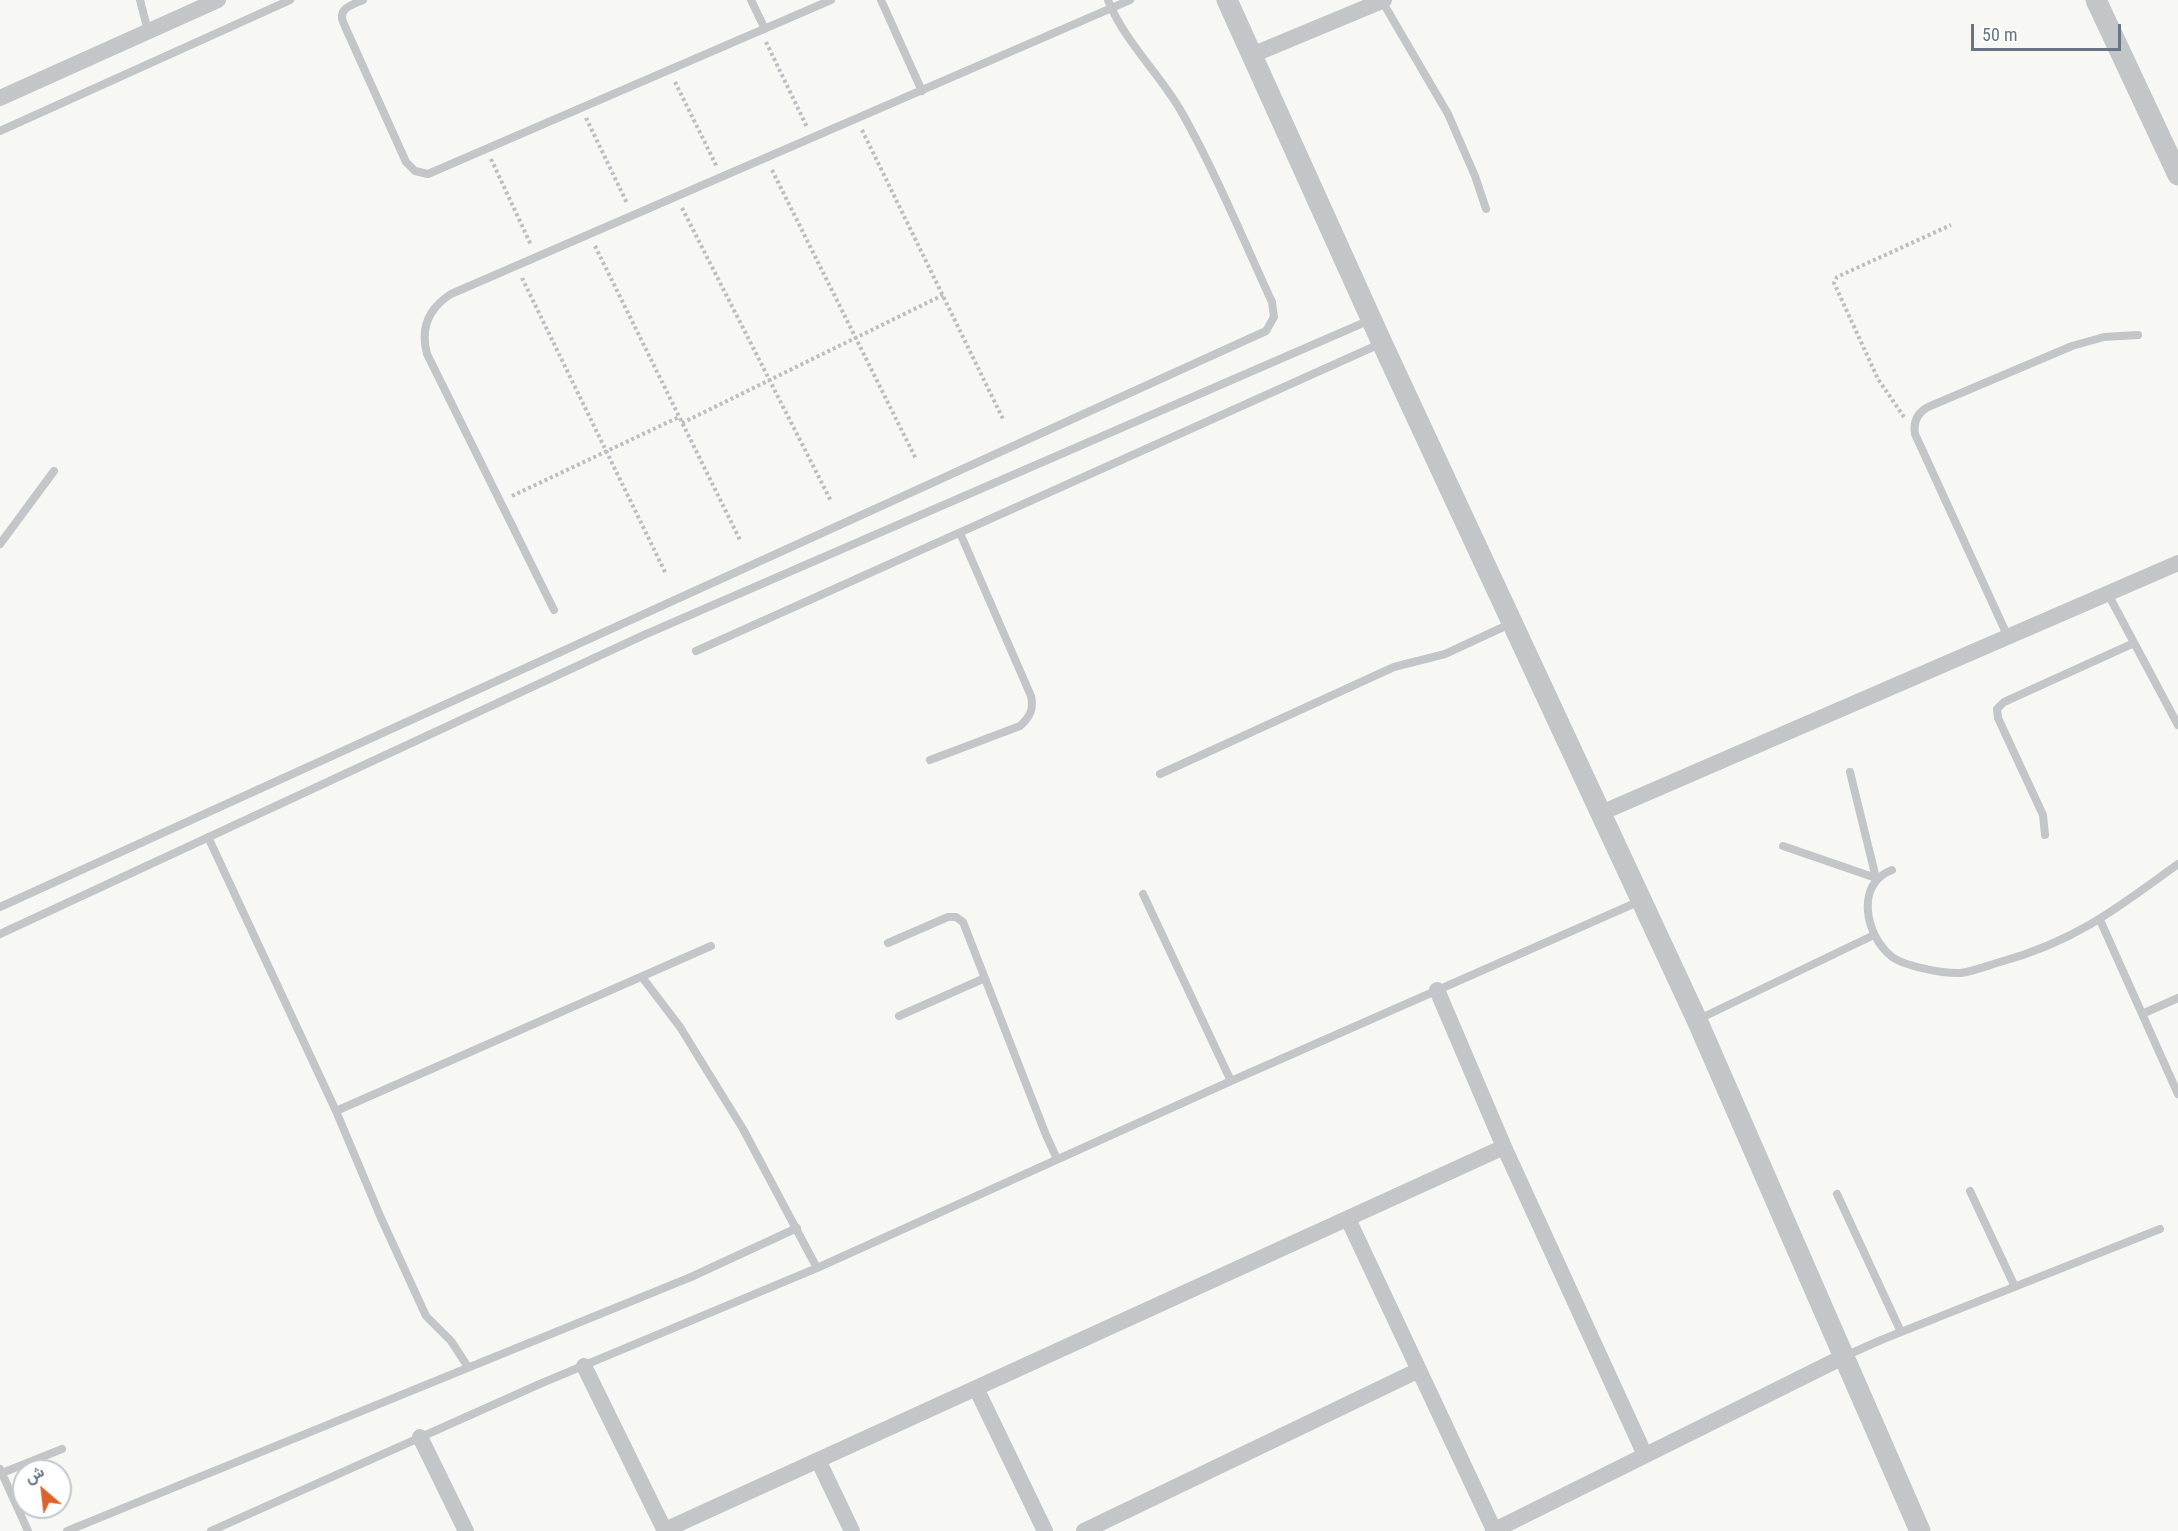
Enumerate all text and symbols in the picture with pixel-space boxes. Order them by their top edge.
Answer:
scale bar [1974,12,2124,50]
text: 50 m [1982,24,2017,45]
north arrow [12,1459,72,1519]
text: ش [21,1462,47,1487]

